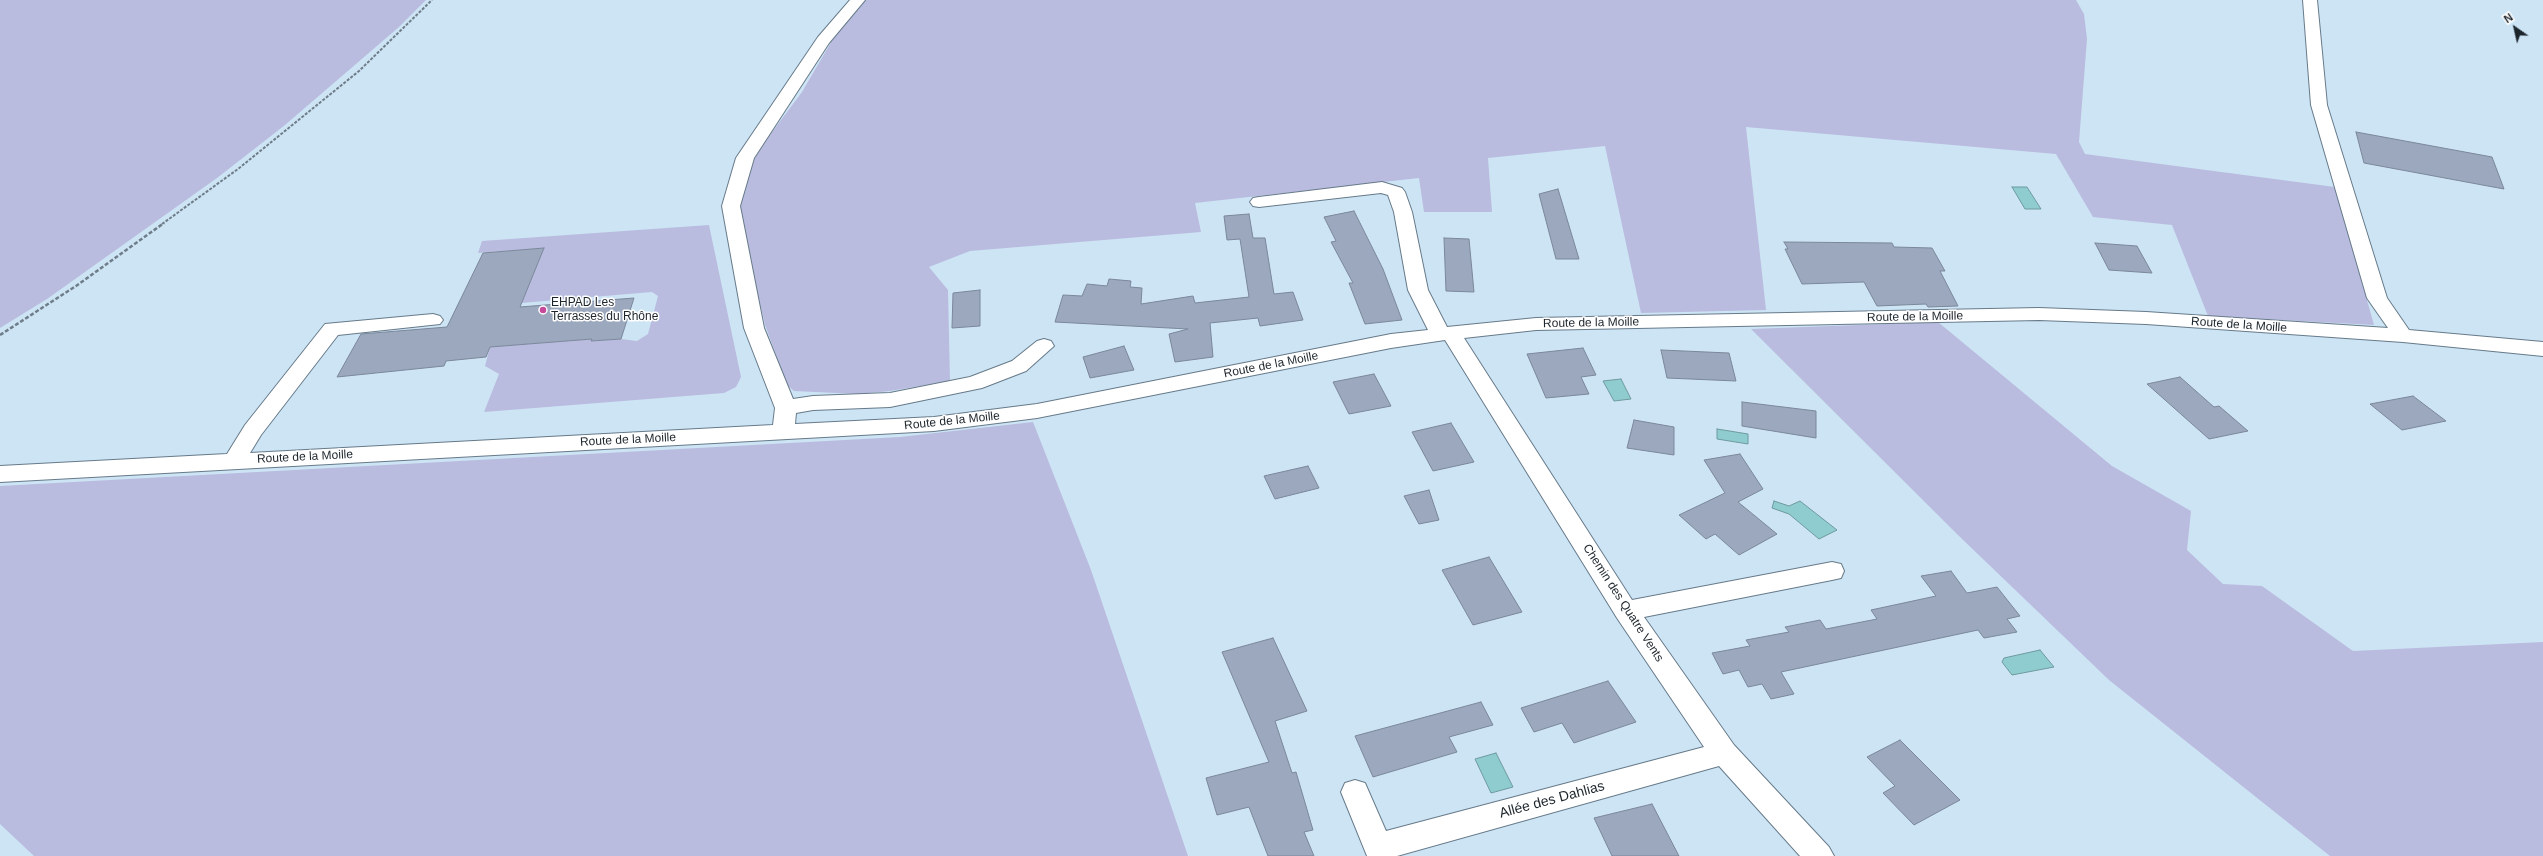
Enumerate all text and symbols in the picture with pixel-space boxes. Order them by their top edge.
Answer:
north arrow [2495,8,2535,48]
text: N [2502,11,2515,25]
place label: EHPAD Les Terrasses du Rhône [551,296,658,324]
marker: EHPAD Les Terrasses du Rhône [538,305,548,315]
street label: Route de la Moille [1867,309,1963,325]
street label: Route de la Moille [2191,314,2287,336]
street label: Route de la Moille [1543,315,1639,331]
street label: Route de la Moille [1222,349,1320,381]
street label: Route de la Moille [903,409,1001,433]
street label: Route de la Moille [580,430,676,450]
street label: Route de la Moille [257,447,353,467]
street label: Chemin des Quatre Vents [1580,541,1666,665]
street label: Allée des Dahlias [1498,778,1606,822]

